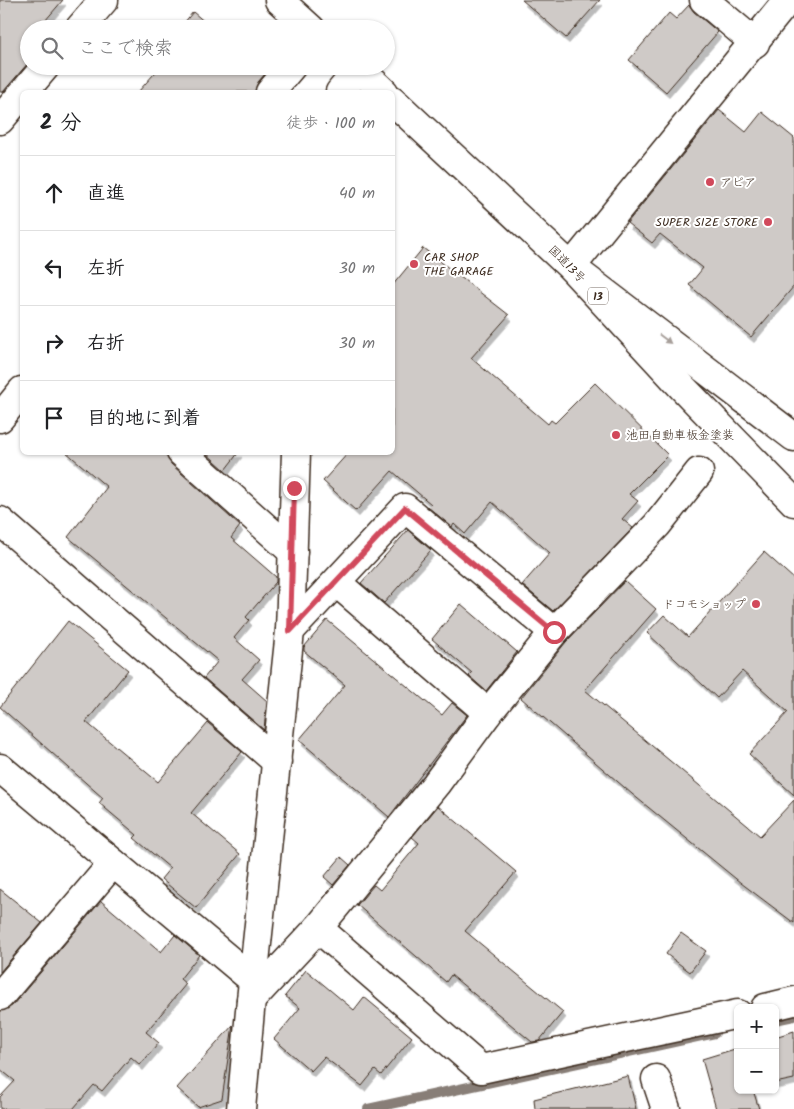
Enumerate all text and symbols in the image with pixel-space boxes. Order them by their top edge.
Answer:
search box [20,20,395,75]
icon: search [38,34,66,62]
text: ここで検索 [78,34,173,64]
text: 2 分 [40,107,81,140]
text: 徒歩 · 100 m [286,111,375,136]
place label: アピア [720,173,756,192]
marker: アピア [704,176,716,188]
icon: ahead [40,179,68,207]
text: 直進 [87,179,125,209]
text: 40 m [339,181,375,206]
place label: SUPER SIZE STORE [656,213,759,232]
marker: SUPER SIZE STORE [762,216,774,228]
street label: 国道13号 [543,241,590,288]
place label: CAR SHOP THE GARAGE [424,248,495,281]
icon: left [40,254,68,282]
text: 左折 [87,254,125,284]
text: 30 m [339,256,375,281]
marker: CAR SHOP THE GARAGE [408,258,420,270]
road number: 13 [588,288,608,304]
icon: right [40,329,68,357]
text: 右折 [87,329,125,359]
text: 30 m [339,331,375,356]
one-way arrow [658,333,671,344]
icon: arrive [40,404,68,432]
text: 目的地に到着 [87,404,201,434]
place label: 池田自動車板金塗装 [626,426,734,445]
marker: 池田自動車板金塗装 [610,429,622,441]
route end [283,477,306,500]
place label: ドコモショップ [662,595,746,614]
marker: ドコモショップ [750,598,762,610]
route start [543,621,566,644]
map controls [734,1004,779,1094]
button: + [734,1004,779,1049]
button: − [734,1049,779,1094]

